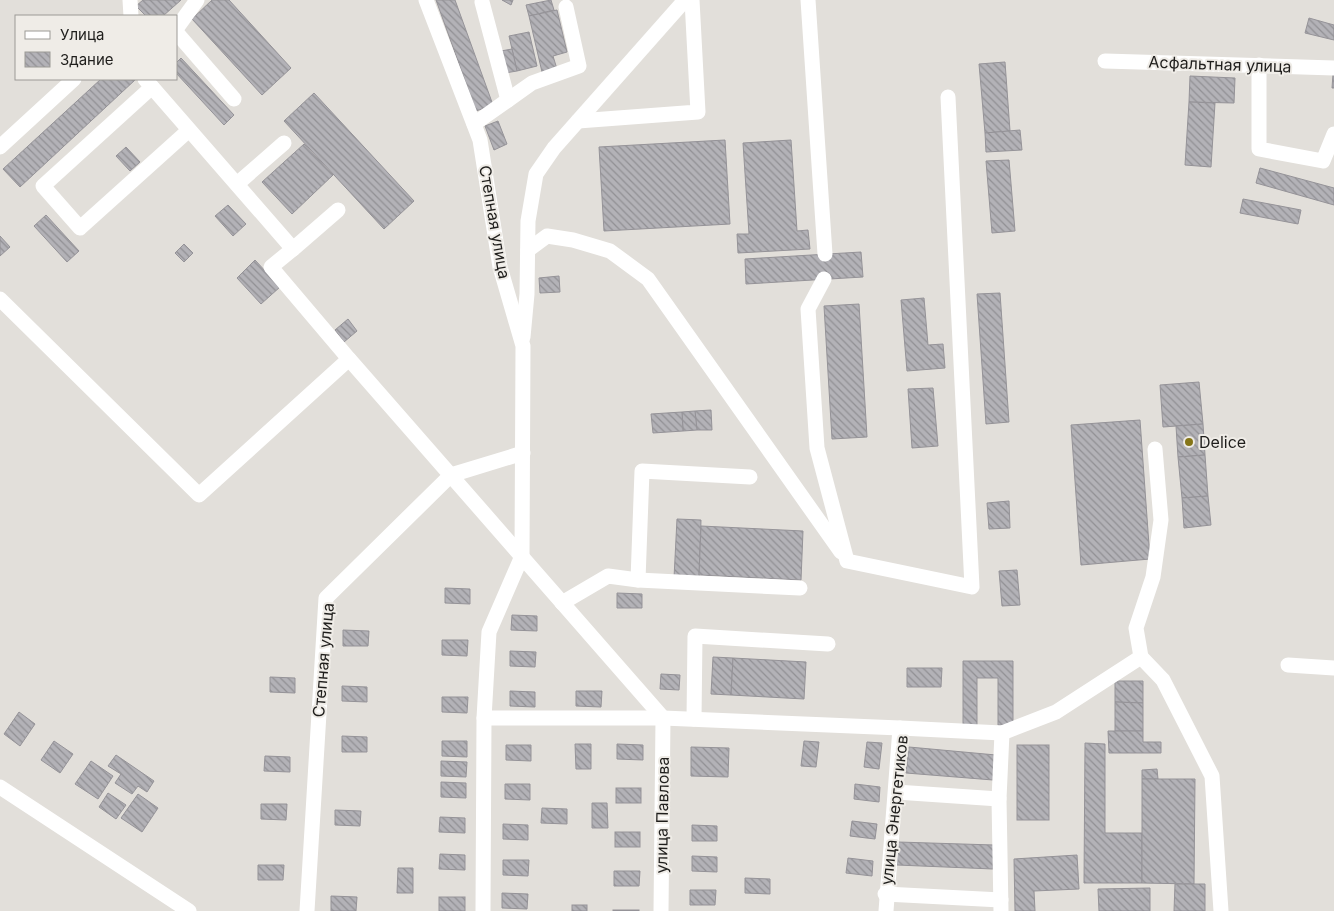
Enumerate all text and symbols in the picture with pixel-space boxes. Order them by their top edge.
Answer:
legend [15,15,178,80]
text: Улица [60,25,104,44]
text: Здание [60,50,114,69]
street label: Асфальтная улица [1148,52,1292,76]
street label: Степная улица [475,164,515,280]
place label: Delice [1199,432,1246,452]
marker: Delice [1183,436,1195,448]
street label: Степная улица [308,602,338,718]
street label: улица Энергетиков [876,734,912,886]
street label: улица Павлова [651,756,673,874]

